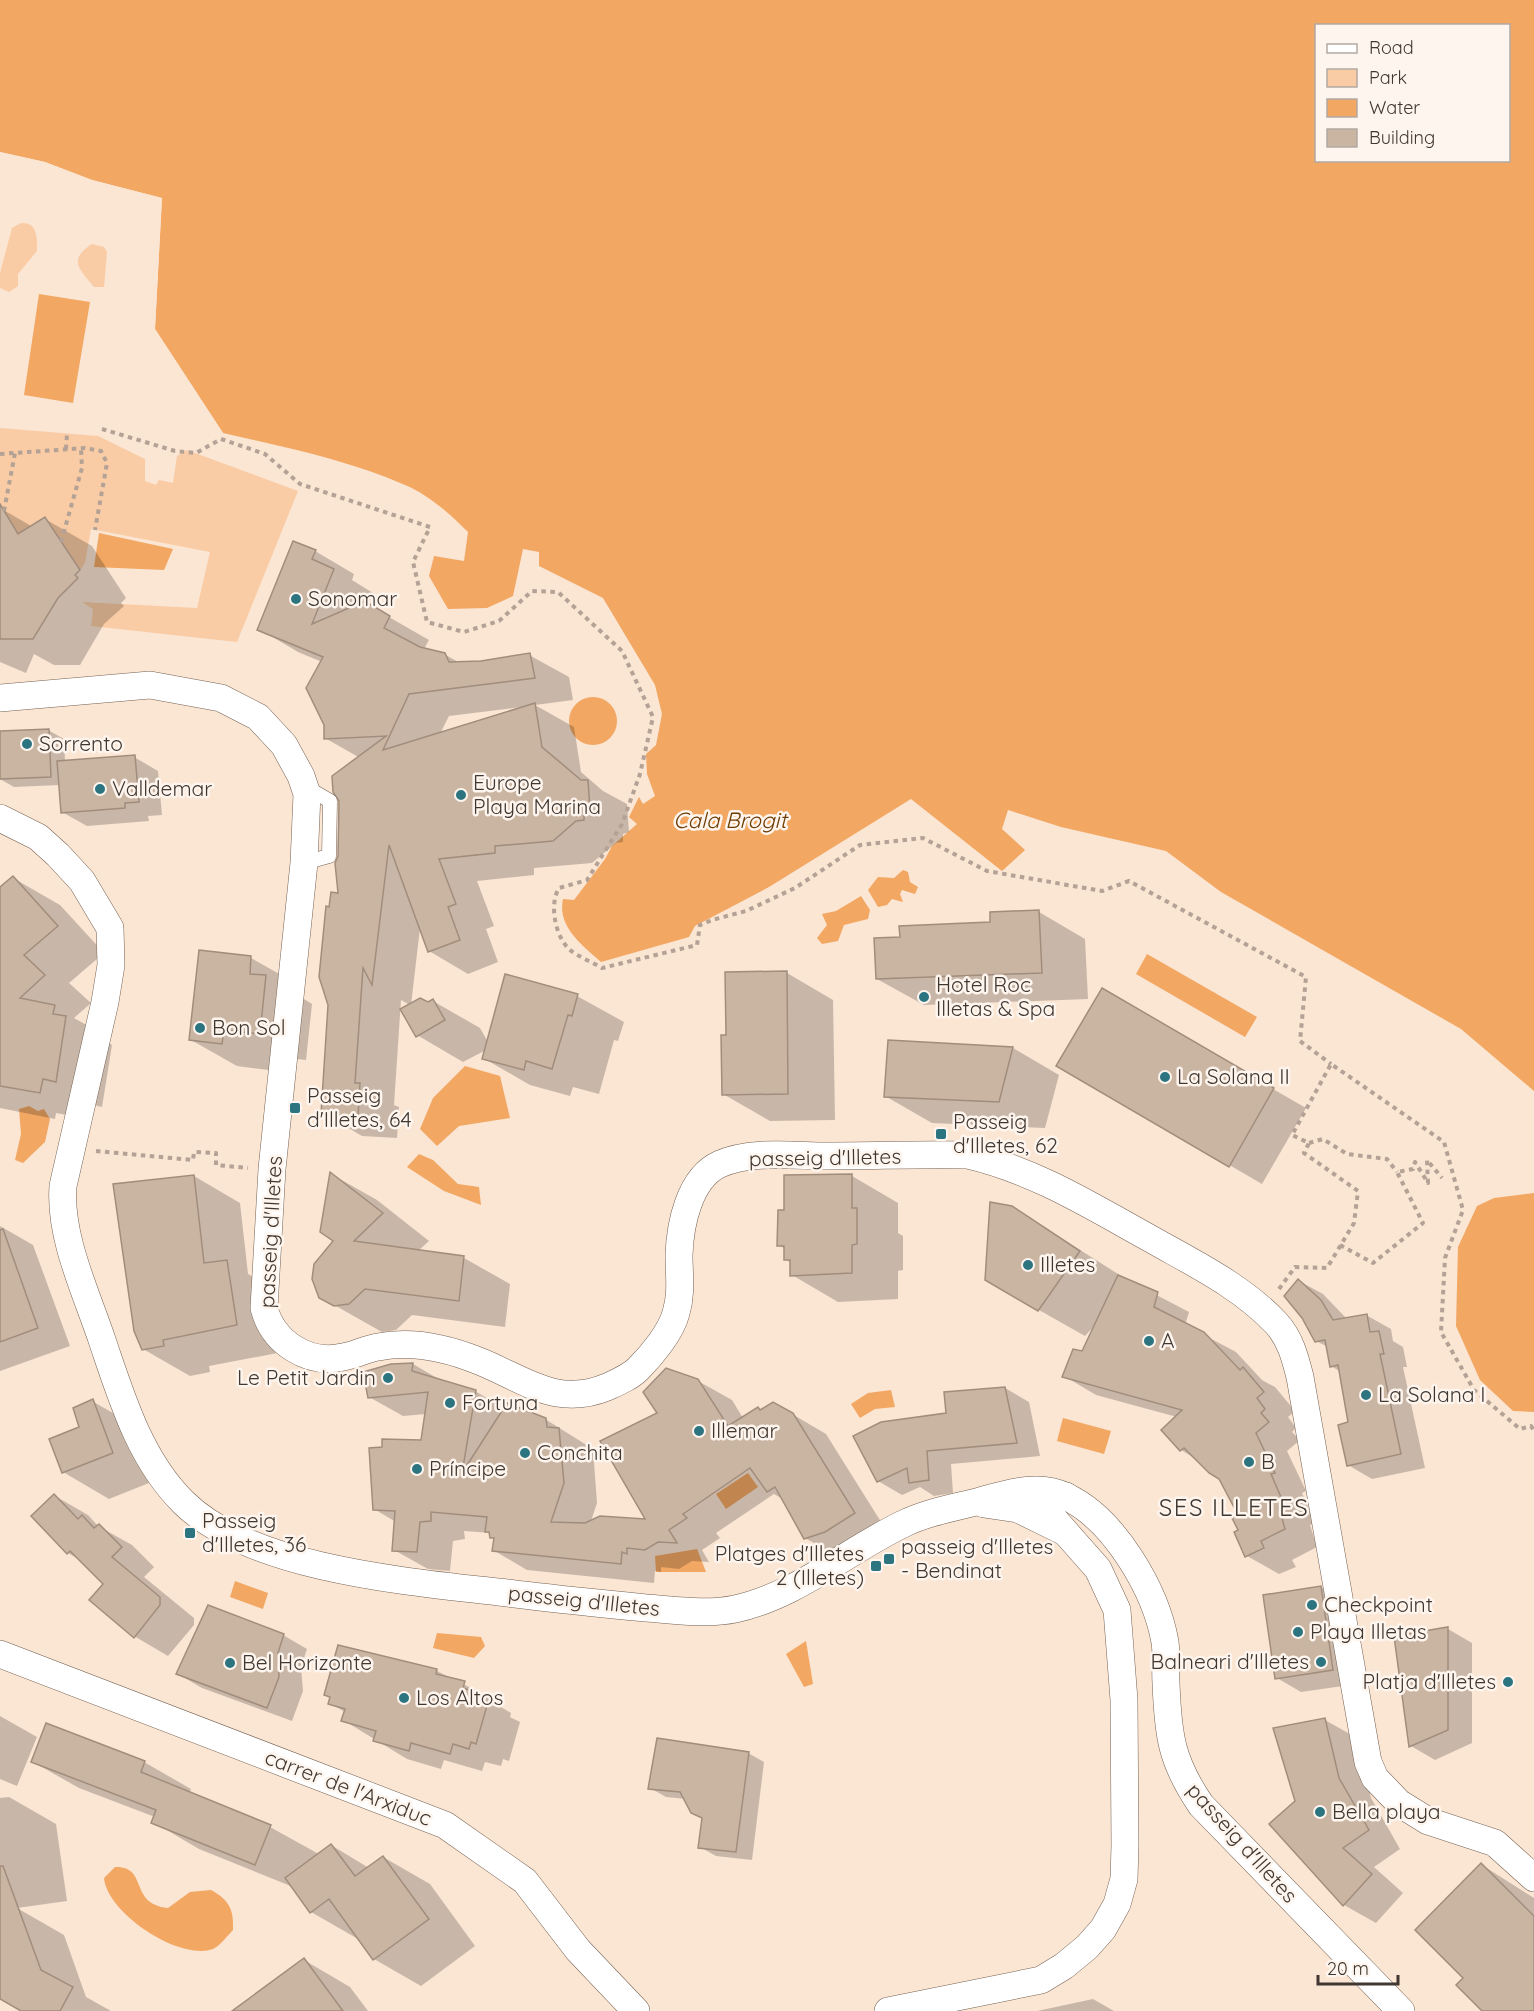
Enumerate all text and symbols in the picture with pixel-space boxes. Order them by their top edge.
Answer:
legend [1315,24,1510,162]
text: Road [1369,36,1414,59]
text: Park [1369,66,1407,89]
text: Water [1369,96,1420,119]
text: Building [1369,126,1435,149]
place label: Sonomar [308,585,397,611]
marker: Sonomar [289,592,303,606]
place label: Sorrento [39,730,123,756]
marker: Sorrento [20,737,34,751]
place label: Europe Playa Marina [473,769,601,819]
place label: Valldemar [112,775,212,801]
marker: Valldemar [93,782,107,796]
marker: Europe Playa Marina [454,788,468,802]
water label: Cala Brogit [673,806,789,834]
place label: Hotel Roc Illetas & Spa [936,971,1055,1021]
marker: Hotel Roc Illetas & Spa [917,990,931,1004]
place label: Bon Sol [212,1014,286,1040]
marker: Bon Sol [193,1021,207,1035]
place label: La Solana II [1177,1063,1290,1089]
marker: La Solana II [1158,1070,1172,1084]
place label: Passeig d'Illetes, 64 [307,1082,412,1132]
marker: Passeig d'Illetes, 64 [288,1101,302,1115]
place label: Passeig d'Illetes, 62 [953,1108,1058,1158]
marker: Passeig d'Illetes, 62 [934,1127,948,1141]
street label: passeig d'Illetes [749,1143,901,1171]
street label: passeig d'Illetes [253,1155,287,1309]
place label: Illetes [1040,1251,1095,1277]
marker: Illetes [1021,1258,1035,1272]
place label: A [1161,1327,1175,1353]
marker: A [1142,1334,1156,1348]
place label: Le Petit Jardin [237,1364,376,1390]
marker: Le Petit Jardin [381,1371,395,1385]
place label: La Solana I [1378,1381,1486,1407]
marker: La Solana I [1359,1388,1373,1402]
place label: Fortuna [462,1389,538,1415]
marker: Fortuna [443,1396,457,1410]
place label: Illemar [711,1417,778,1443]
marker: Illemar [692,1424,706,1438]
place label: Conchita [537,1439,623,1465]
marker: Conchita [518,1446,532,1460]
place label: B [1261,1448,1275,1474]
place label: Príncipe [429,1455,506,1481]
marker: B [1242,1455,1256,1469]
marker: Príncipe [410,1462,424,1476]
district label: SES ILLETES [1159,1492,1309,1522]
place label: Passeig d'Illetes, 36 [202,1507,306,1557]
marker: Passeig d'Illetes, 36 [183,1526,197,1540]
place label: passeig d'Illetes - Bendinat [901,1533,1053,1583]
place label: Platges d'Illetes 2 (Illetes) [715,1540,864,1590]
marker: passeig d'Illetes - Bendinat [882,1552,896,1566]
marker: Platges d'Illetes 2 (Illetes) [869,1559,883,1573]
street label: passeig d'Illetes [507,1579,661,1621]
place label: Checkpoint [1324,1591,1433,1617]
marker: Checkpoint [1305,1598,1319,1612]
place label: Playa Illetas [1310,1618,1427,1644]
marker: Playa Illetas [1291,1625,1305,1639]
place label: Balneari d'Illetes [1151,1648,1309,1674]
place label: Bel Horizonte [242,1649,372,1675]
marker: Balneari d'Illetes [1314,1655,1328,1669]
marker: Bel Horizonte [223,1656,237,1670]
place label: Platja d'Illetes [1363,1668,1496,1694]
marker: Platja d'Illetes [1501,1675,1515,1689]
place label: Los Altos [416,1684,503,1710]
marker: Los Altos [397,1691,411,1705]
street label: carrer de l'Arxiduc [261,1743,435,1831]
street label: passeig d'Illetes [1182,1777,1303,1908]
place label: Bella playa [1332,1798,1441,1824]
marker: Bella playa [1313,1805,1327,1819]
scale bar [1318,1948,1398,1986]
text: 20 m [1327,1957,1369,1980]

